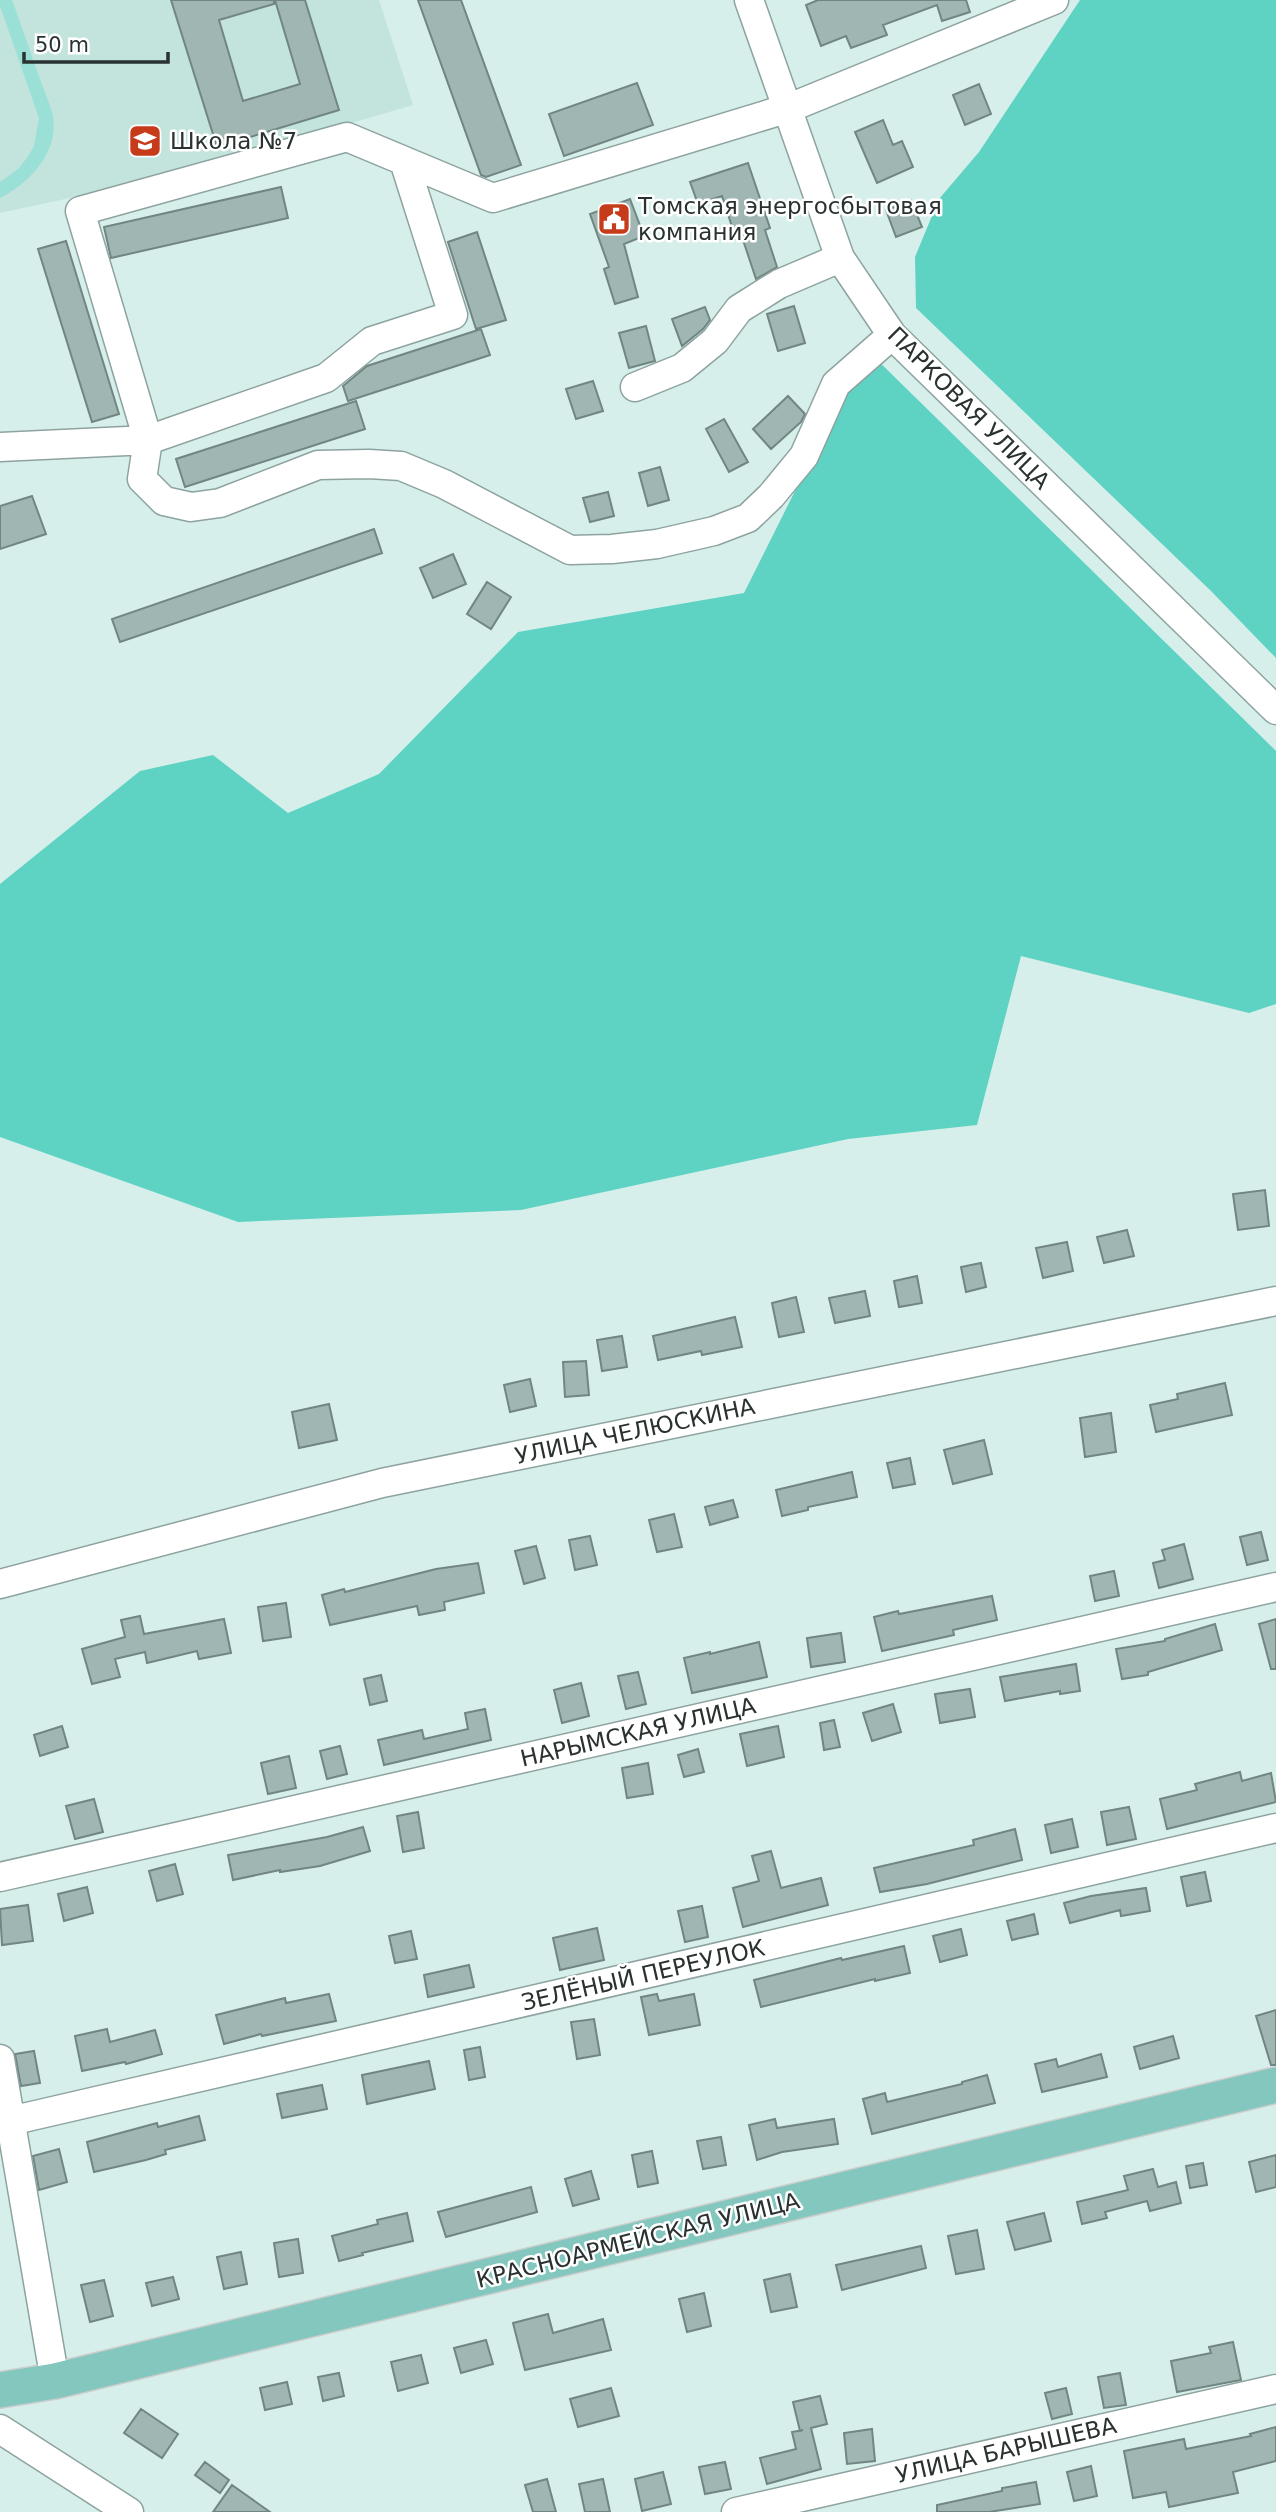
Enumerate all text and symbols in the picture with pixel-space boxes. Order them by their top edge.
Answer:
scale bar [24,21,168,65]
text: 50 m [35,33,89,57]
school or university icon: Школа №7 [126,122,164,160]
place label: Школа №7 [170,128,297,154]
place label: Томская энергосбытовая компания [637,193,942,245]
public building icon: Томская энергосбытовая компания [595,200,633,238]
street label: ПАРКОВАЯ УЛИЦА [883,322,1056,495]
street label: УЛИЦА ЧЕЛЮСКИНА [513,1393,758,1469]
street label: НАРЫМСКАЯ УЛИЦА [518,1692,758,1772]
street label: ЗЕЛЁНЫЙ ПЕРЕУЛОК [518,1933,767,2016]
street label: КРАСНОАРМЕЙСКАЯ УЛИЦА [473,2186,803,2293]
street label: УЛИЦА БАРЫШЕВА [893,2412,1119,2488]

